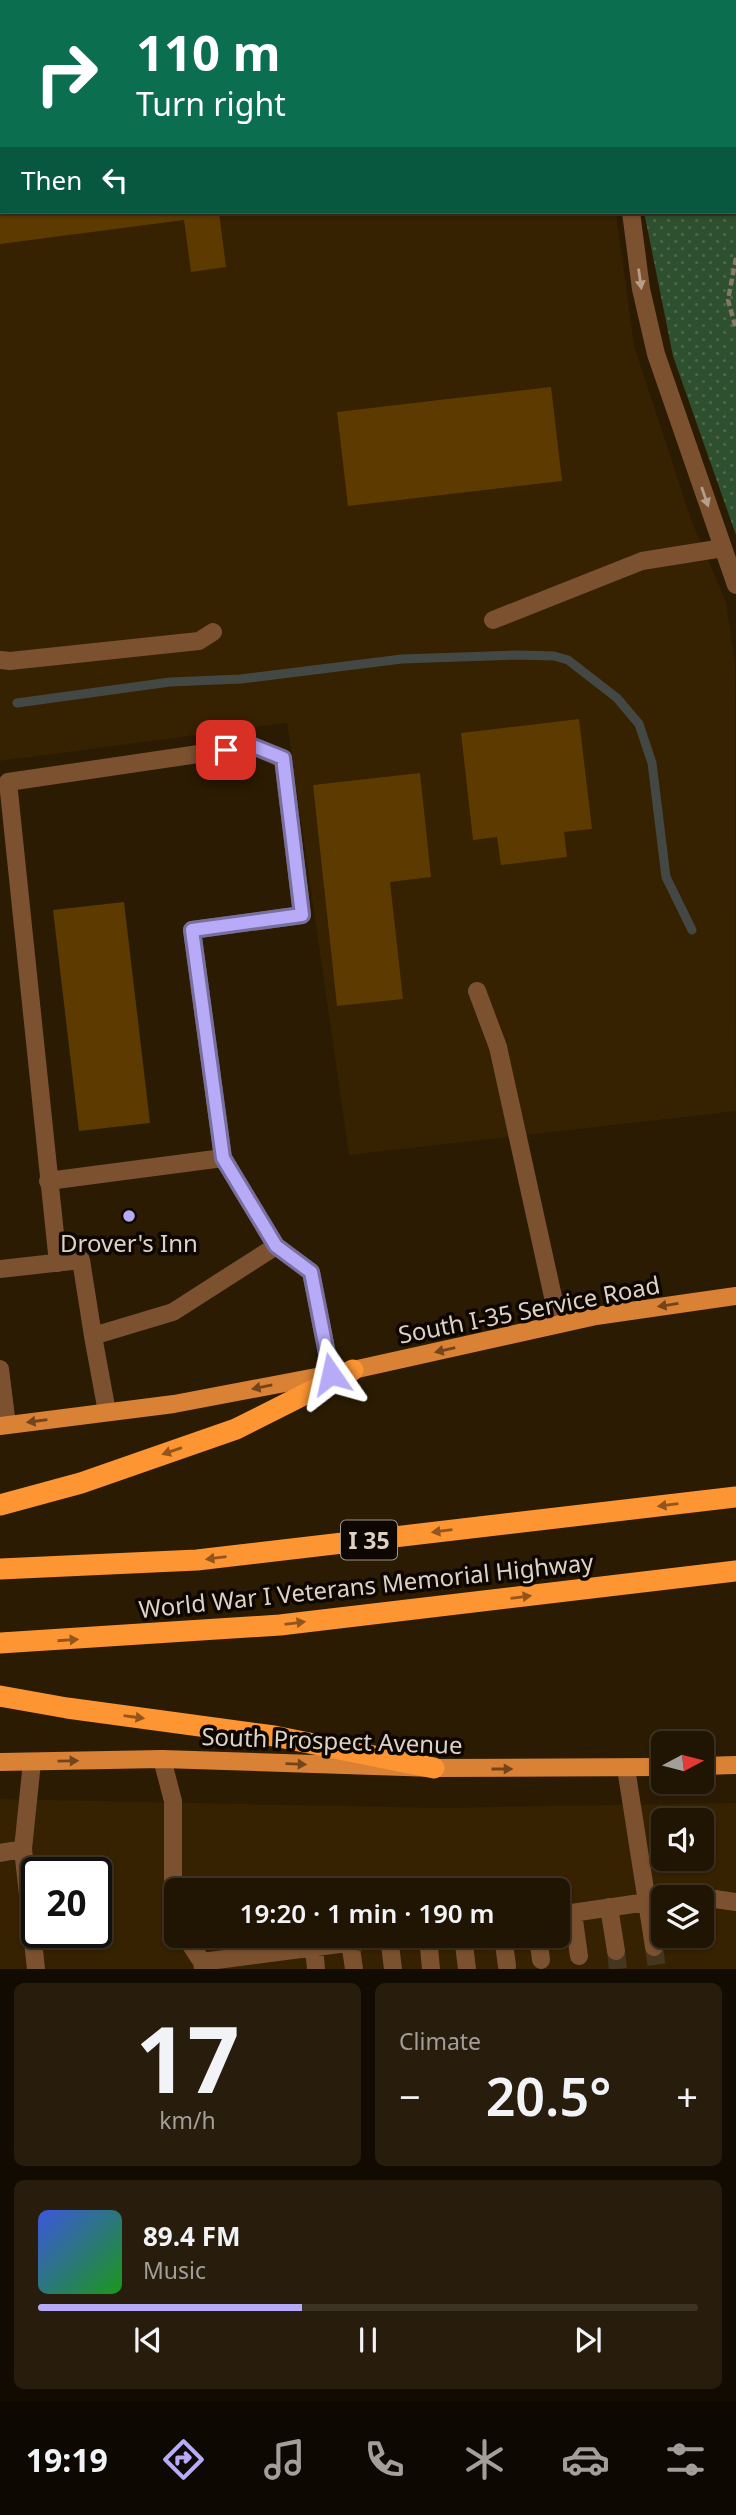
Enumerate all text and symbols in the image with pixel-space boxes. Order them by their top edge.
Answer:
text: 110 m [136,19,281,85]
icon: right [21,28,112,119]
text: Turn right [136,82,286,125]
icon: left [96,161,134,199]
text: Then [21,162,82,198]
one-way arrow [634,269,645,291]
one-way arrow [700,486,711,507]
pin [196,720,256,780]
icon: arrive [207,731,245,769]
marker: Drover's Inn [121,1208,137,1224]
place label: Drover's Inn [60,1226,198,1259]
street label: South I-35 Service Road [395,1267,663,1351]
one-way arrow [657,1300,679,1311]
position arrow [294,1337,368,1411]
one-way arrow [434,1344,456,1355]
one-way arrow [251,1382,273,1393]
one-way arrow [26,1416,48,1427]
one-way arrow [161,1446,182,1457]
one-way arrow [657,1500,679,1511]
road number: I 35 [341,1520,397,1560]
one-way arrow [431,1526,453,1537]
street label: World War I Veterans Memorial Highway [137,1545,596,1625]
one-way arrow [205,1552,227,1563]
one-way arrow [510,1591,532,1602]
one-way arrow [284,1617,306,1628]
one-way arrow [57,1634,79,1645]
one-way arrow [123,1712,145,1723]
street label: South Prospect Avenue [201,1719,463,1761]
north arrow [651,1731,714,1794]
map controls [651,1731,714,1948]
one-way arrow [57,1756,79,1767]
one-way arrow [285,1759,307,1770]
one-way arrow [492,1763,514,1775]
button: sound [651,1808,714,1871]
speed limit sign: 20 [21,1857,112,1948]
button: layers [651,1885,714,1948]
text: 19:20 · 1 min · 190 m [240,1895,494,1931]
text: 17 [135,1996,240,2120]
text: Climate [399,2025,481,2057]
text: 20.5° [486,2060,611,2131]
text: − [399,2070,421,2122]
text: + [676,2070,698,2122]
text: km/h [159,2104,216,2136]
text: 89.4 FM [143,2218,240,2254]
text: Music [143,2254,206,2286]
icon: previous [129,2321,167,2359]
icon: pause [349,2321,387,2359]
icon: next [569,2321,607,2359]
icon: directions [159,2435,208,2484]
icon: music [260,2435,309,2484]
icon: phone [360,2435,409,2484]
icon: climate [460,2435,509,2484]
icon: car [561,2435,610,2484]
icon: filters [661,2435,710,2484]
text: 19:19 [26,2438,108,2481]

